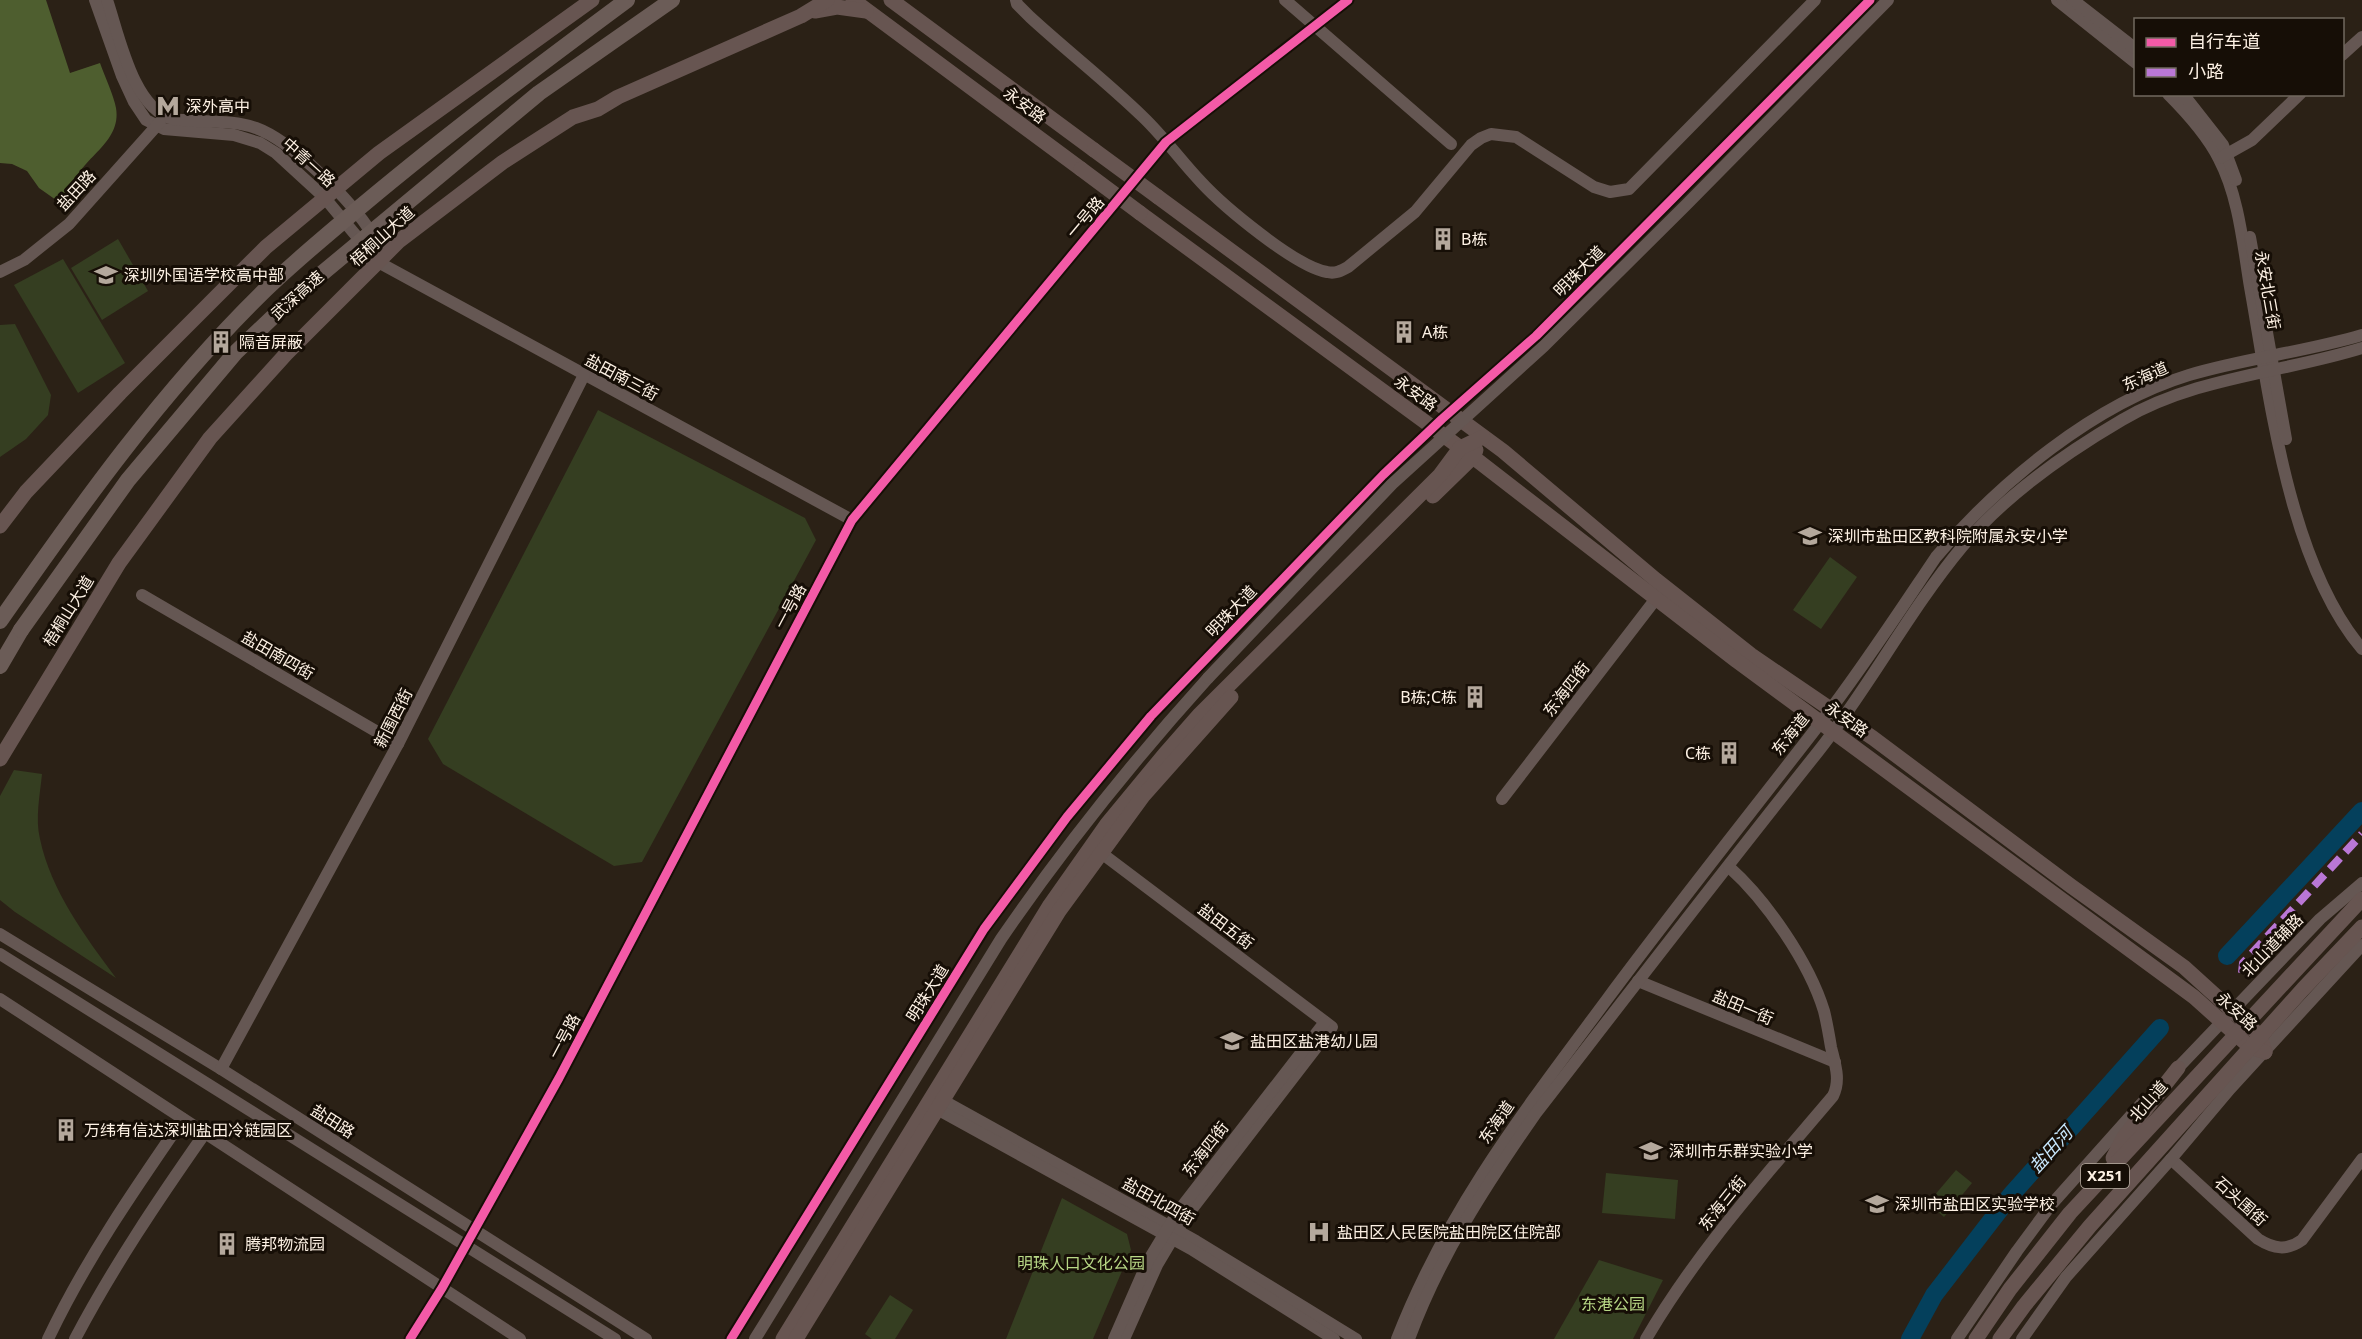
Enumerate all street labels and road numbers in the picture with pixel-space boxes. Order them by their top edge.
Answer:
street label: 永安路 [999,82,1051,128]
street label: 中青一路 [278,132,340,192]
street label: 盐田路 [52,165,100,215]
street label: 一号路 [1061,192,1109,242]
street label: 梧桐山大道 [345,201,419,271]
street label: 明珠大道 [1549,241,1609,301]
street label: 永安北三街 [2250,249,2286,331]
street label: 武深高速 [266,265,328,325]
street label: 盐田南三街 [582,349,662,405]
street label: 东海道 [2119,356,2171,396]
street label: 永安路 [1390,370,1442,416]
street label: 梧桐山大道 [37,571,99,651]
street label: 一号路 [769,580,811,632]
street label: 明珠大道 [1201,580,1261,642]
street label: 盐田南四街 [238,625,318,685]
street label: 东海四街 [1538,657,1594,721]
street label: 新围西街 [369,684,417,752]
street label: 永安路 [1821,696,1873,742]
street label: 东海道 [1766,708,1814,760]
street label: 盐田五街 [1194,898,1258,954]
street label: 北山道辅路 [2236,909,2308,981]
street label: 明珠大道 [901,960,953,1026]
street label: 盐田一街 [1709,984,1777,1030]
street label: 永安路 [2212,987,2262,1035]
street label: 一号路 [543,1010,585,1062]
street label: 北山道 [2124,1076,2172,1126]
street label: 东海道 [1473,1096,1519,1148]
street label: 盐田路 [307,1099,359,1143]
street label: 东海四街 [1177,1117,1233,1181]
road number: X251 [2081,1164,2129,1188]
street label: 东海三街 [1693,1171,1751,1235]
street label: 石头围街 [2210,1171,2272,1231]
street label: 盐田北四街 [1119,1172,1199,1230]

